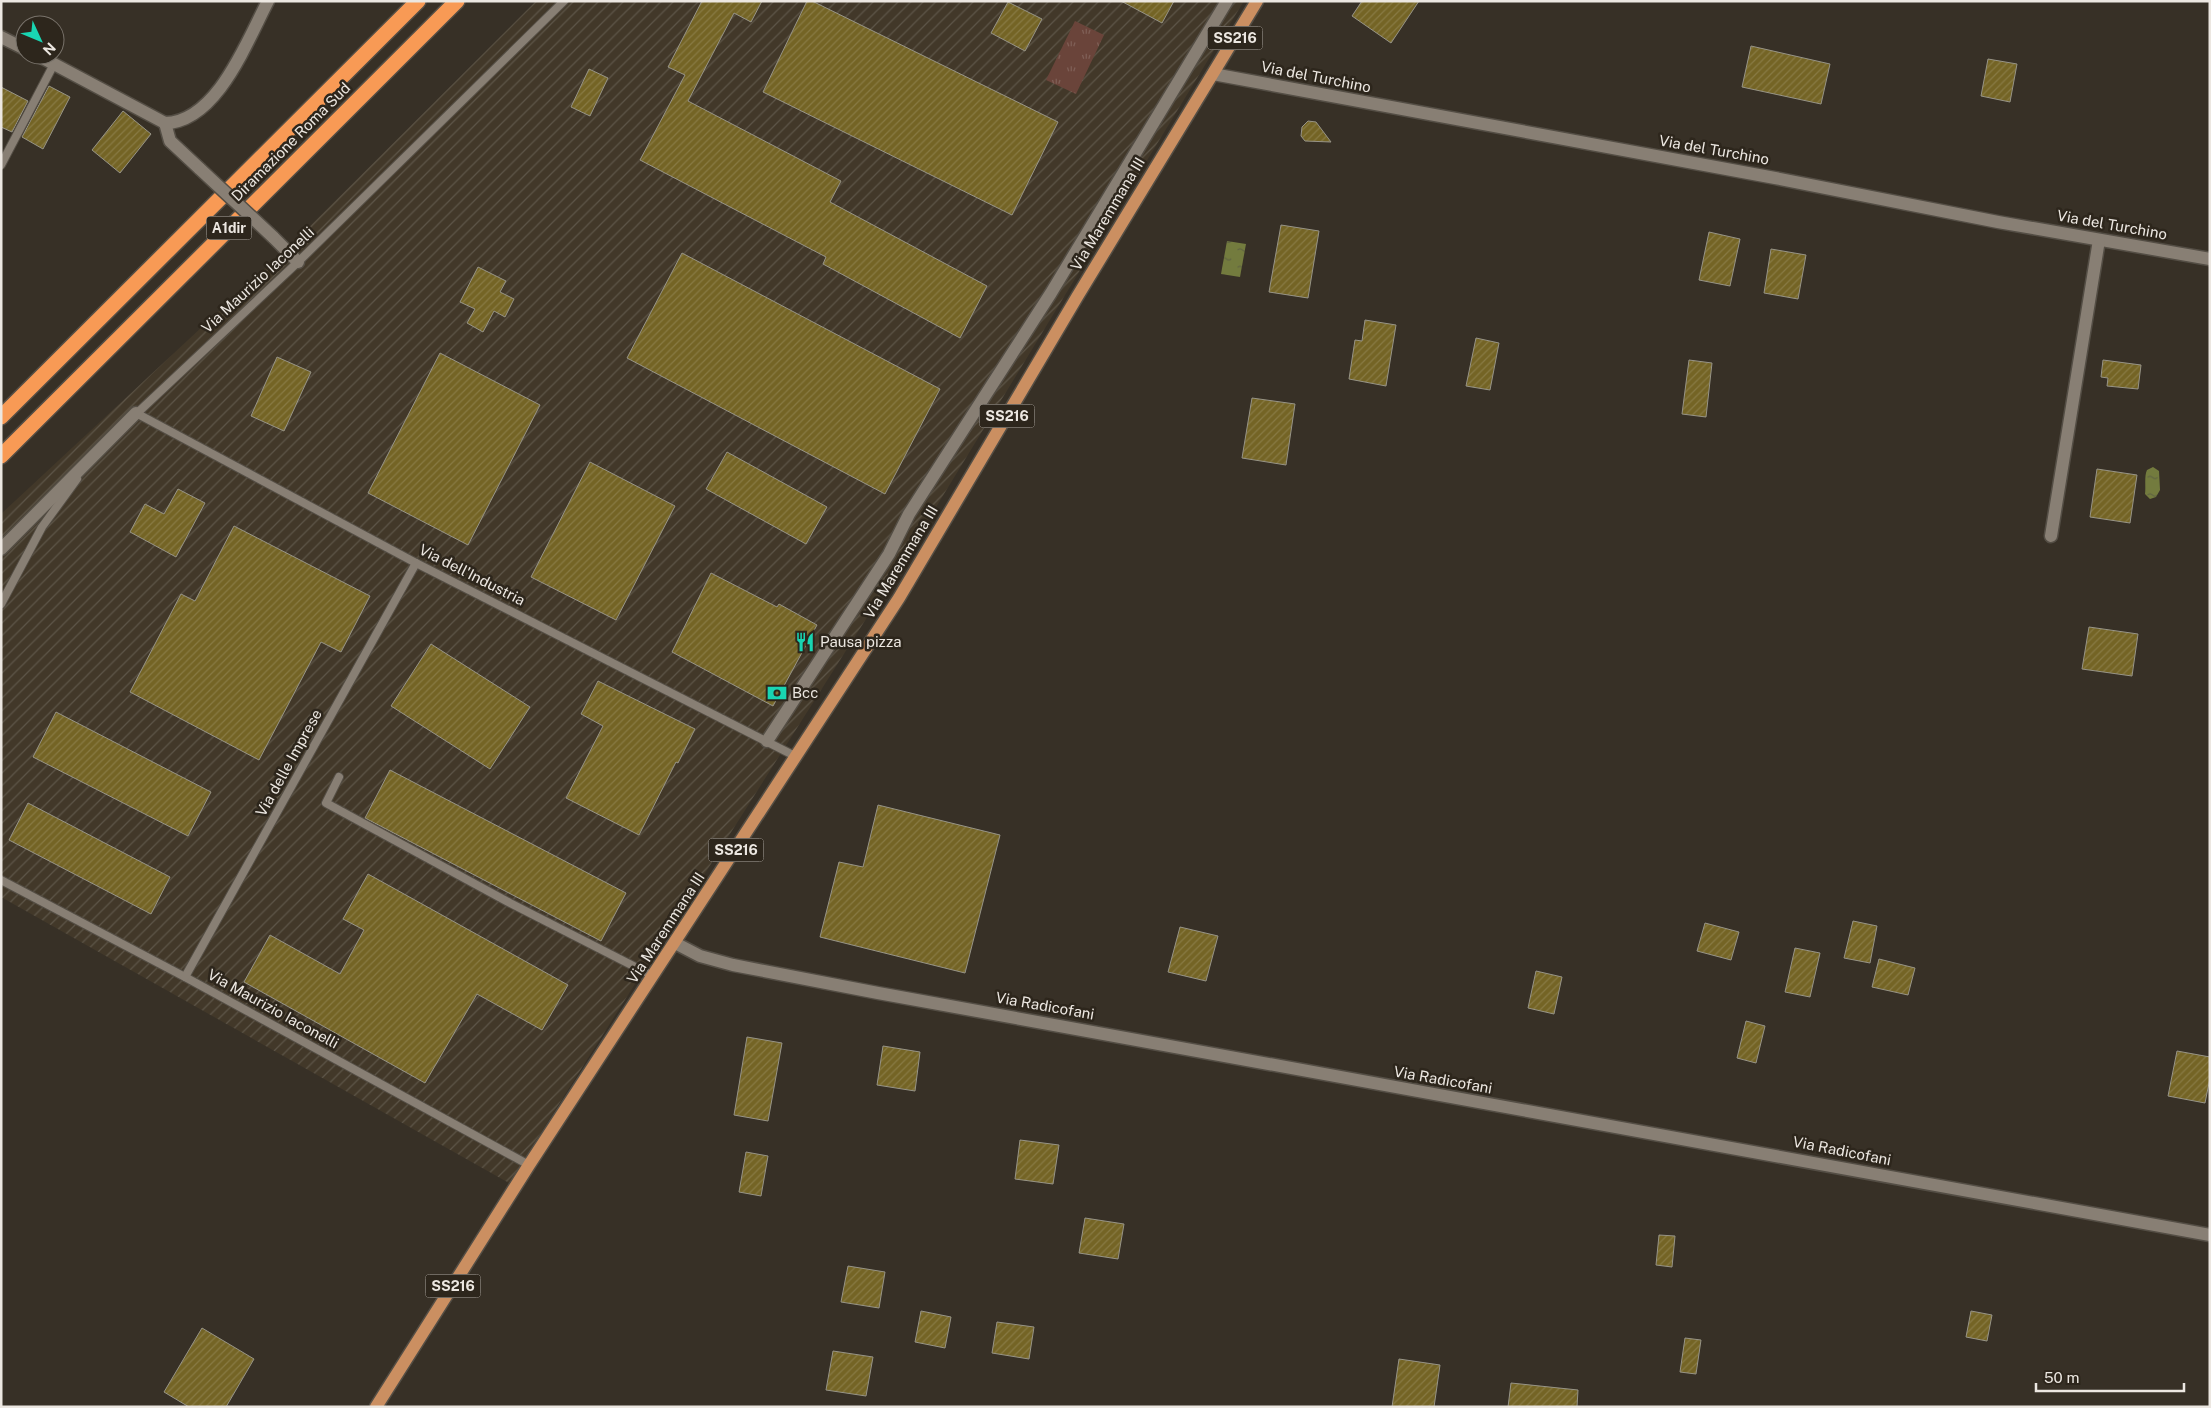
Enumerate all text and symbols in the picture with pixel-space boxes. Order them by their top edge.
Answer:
north arrow [15,15,65,65]
road number: SS216 [1208,26,1262,49]
text: N [40,40,59,59]
street label: Via del Turchino [1260,58,1372,95]
street label: Diramazione Roma Sud [228,79,353,204]
street label: Via del Turchino [1658,131,1770,168]
street label: Via Maremmana III [1067,154,1148,273]
street label: Via del Turchino [2056,206,2168,243]
road number: A1dir [206,217,252,240]
street label: Via Maurizio Iaconelli [198,223,317,336]
road number: SS216 [980,404,1034,428]
street label: Via Maremmana III [860,502,941,621]
street label: Via dell'Industria [416,541,528,609]
restaurant icon: Pausa pizza [794,631,816,653]
place label: Pausa pizza [820,633,902,650]
bank icon: Bcc [766,682,788,704]
place label: Bcc [792,684,818,701]
street label: Via delle Imprese [252,706,325,819]
road number: SS216 [708,838,764,862]
street label: Via Maremmana III [623,869,708,986]
street label: Via Maurizio Iaconelli [205,965,342,1052]
street label: Via Radicofani [994,988,1096,1023]
street label: Via Radicofani [1392,1062,1494,1097]
street label: Via Radicofani [1792,1133,1893,1168]
road number: SS216 [426,1274,480,1298]
scale bar [2036,1360,2184,1392]
text: 50 m [2044,1369,2079,1386]

